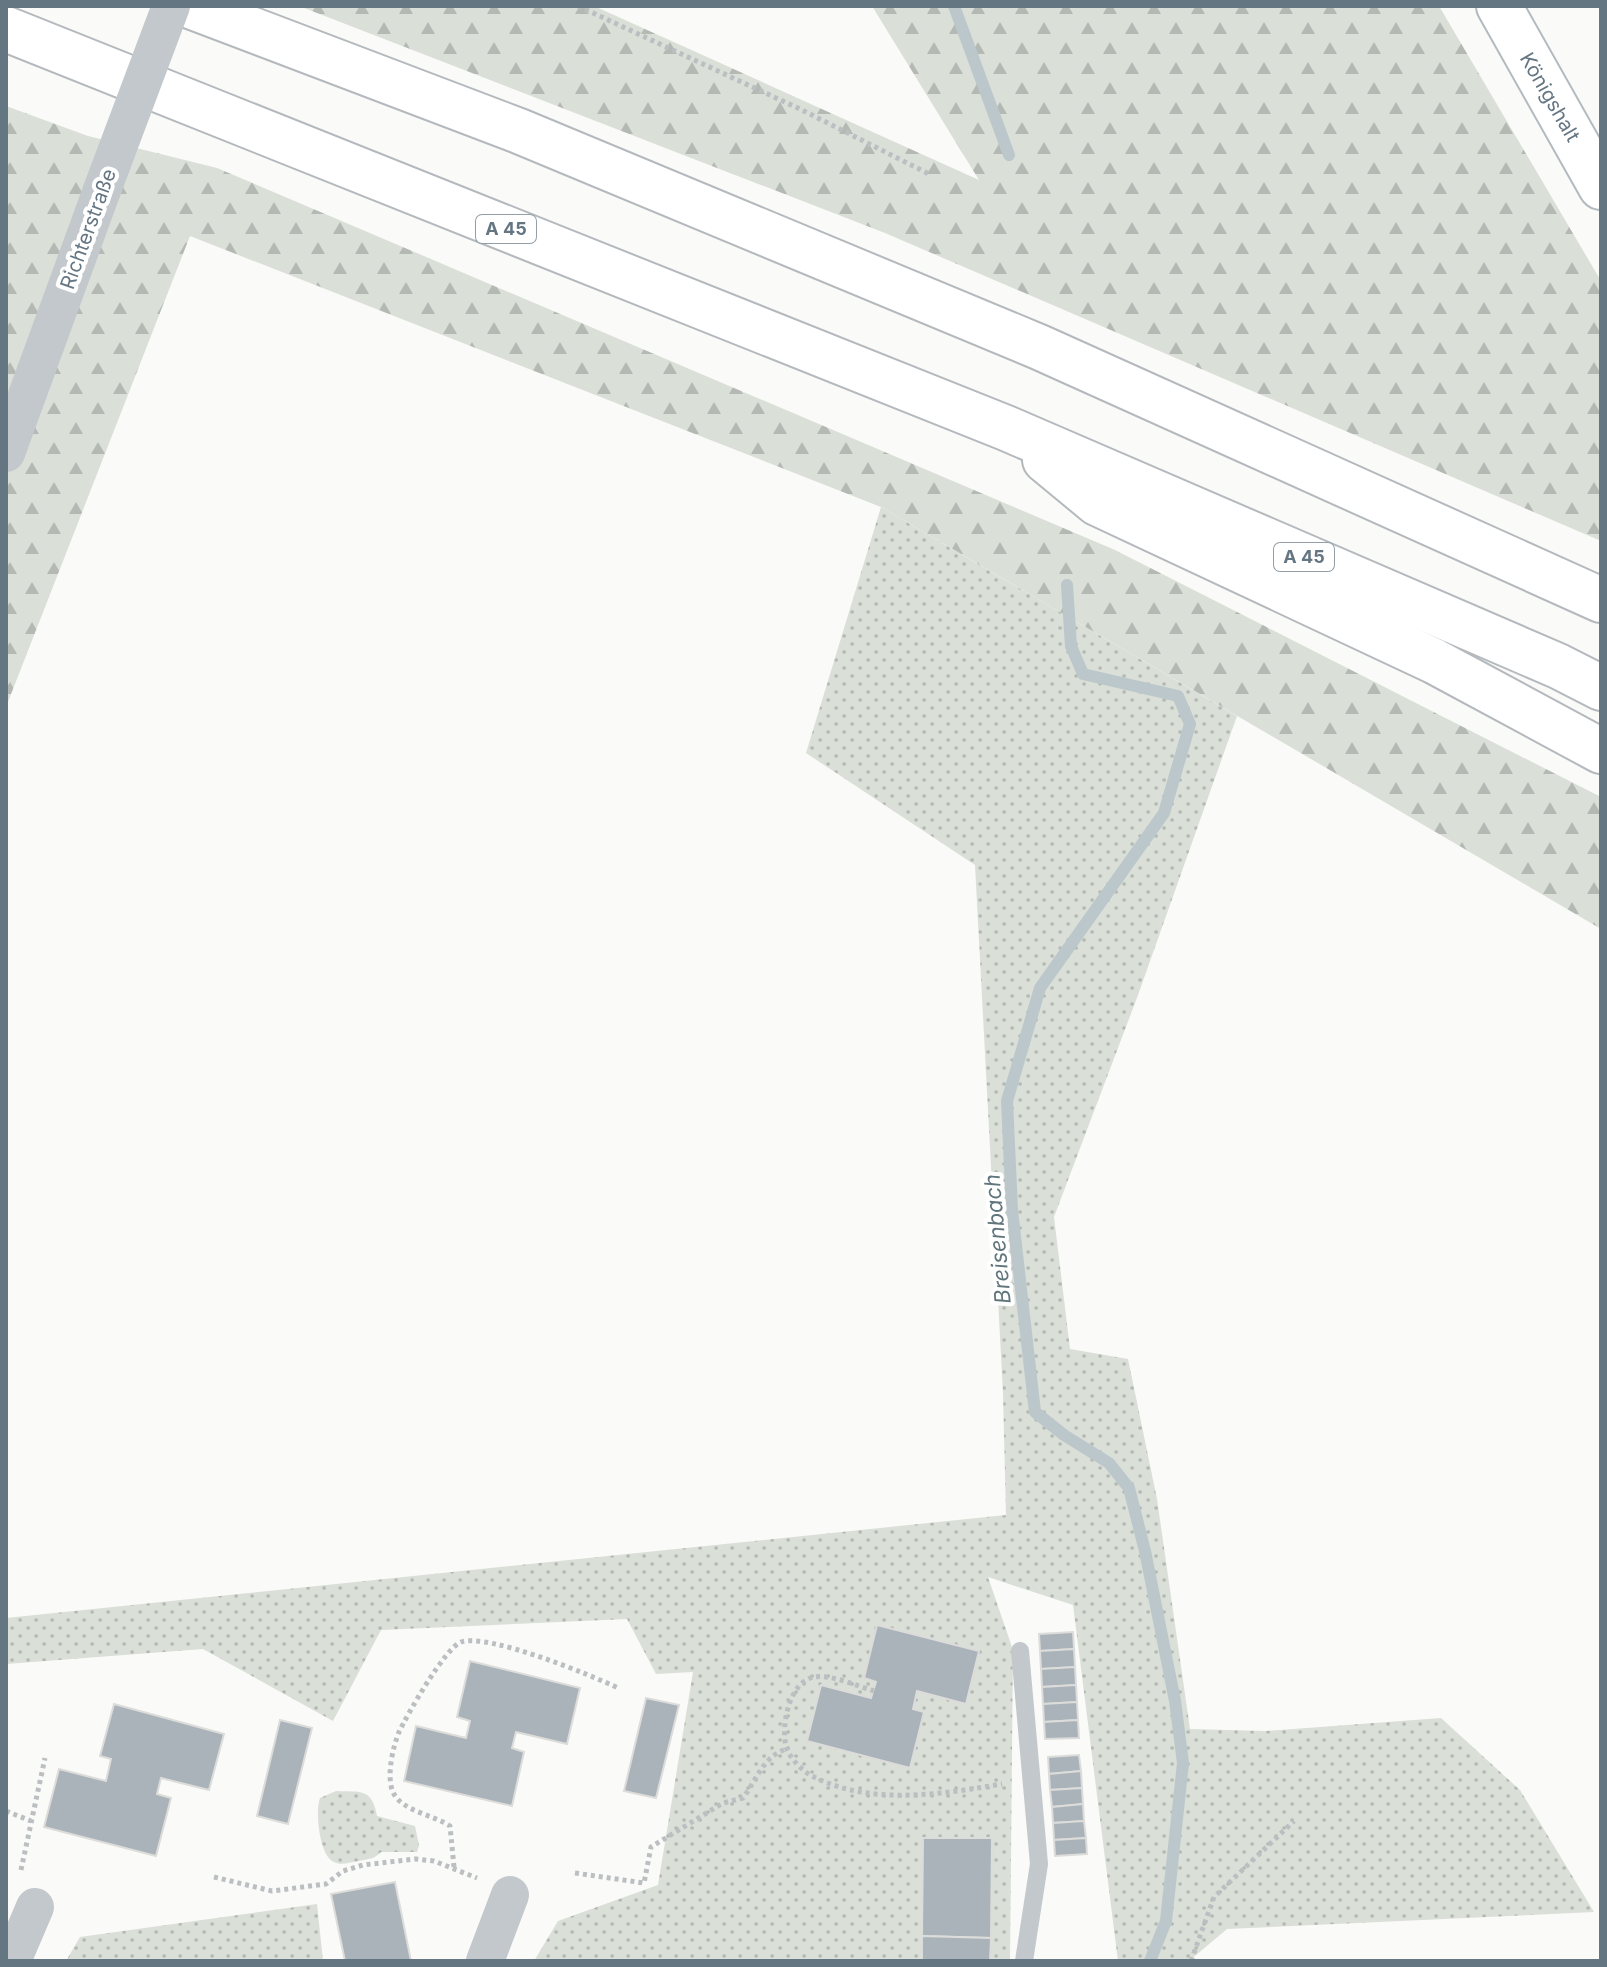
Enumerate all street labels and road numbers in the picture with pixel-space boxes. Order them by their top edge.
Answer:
street label: Königshalt [1515,48,1585,146]
street label: Richterstraße [55,166,121,292]
road number: A 45 [476,215,536,243]
road number: A 45 [1274,543,1334,571]

